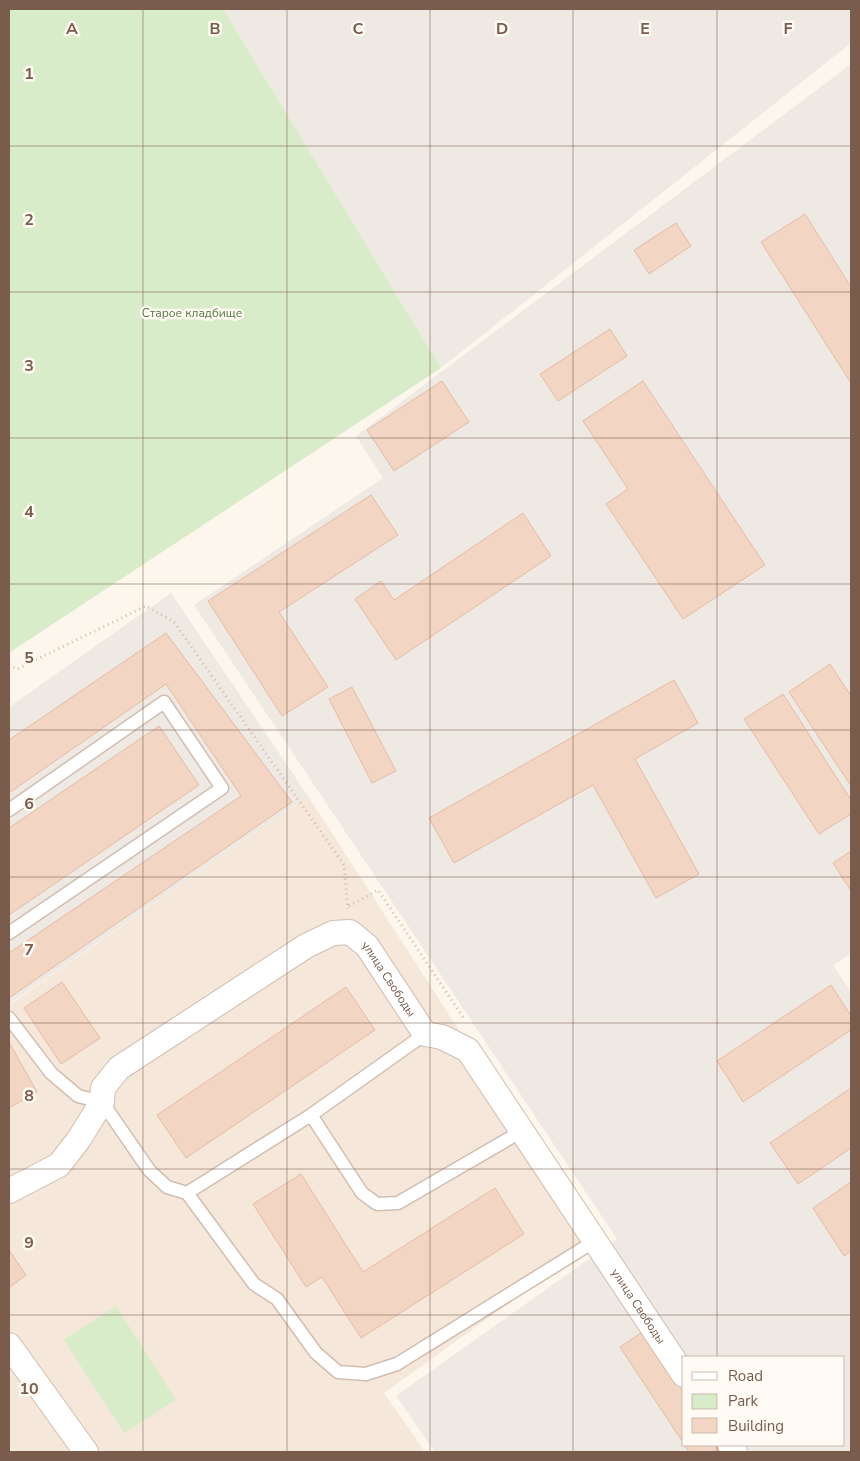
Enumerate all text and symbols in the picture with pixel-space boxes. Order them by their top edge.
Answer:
text: A [66,18,78,40]
text: B [209,18,221,40]
text: C [353,18,364,40]
text: D [496,18,508,40]
text: E [640,18,650,40]
text: F [784,18,793,40]
text: 1 [24,63,34,85]
text: 2 [24,209,34,231]
park label: Старое кладбище [142,305,242,321]
text: 3 [24,355,34,377]
text: 4 [24,501,34,523]
text: 5 [24,647,34,669]
text: 6 [24,793,34,815]
street label: улица Свободы [358,937,419,1020]
text: 7 [24,939,34,961]
text: 8 [24,1085,34,1107]
text: 9 [24,1232,34,1254]
street label: улица Свободы [607,1265,669,1347]
legend [682,1356,845,1446]
text: Road [728,1366,763,1386]
text: 10 [19,1378,39,1400]
text: Park [728,1391,758,1411]
text: Building [728,1416,784,1436]

